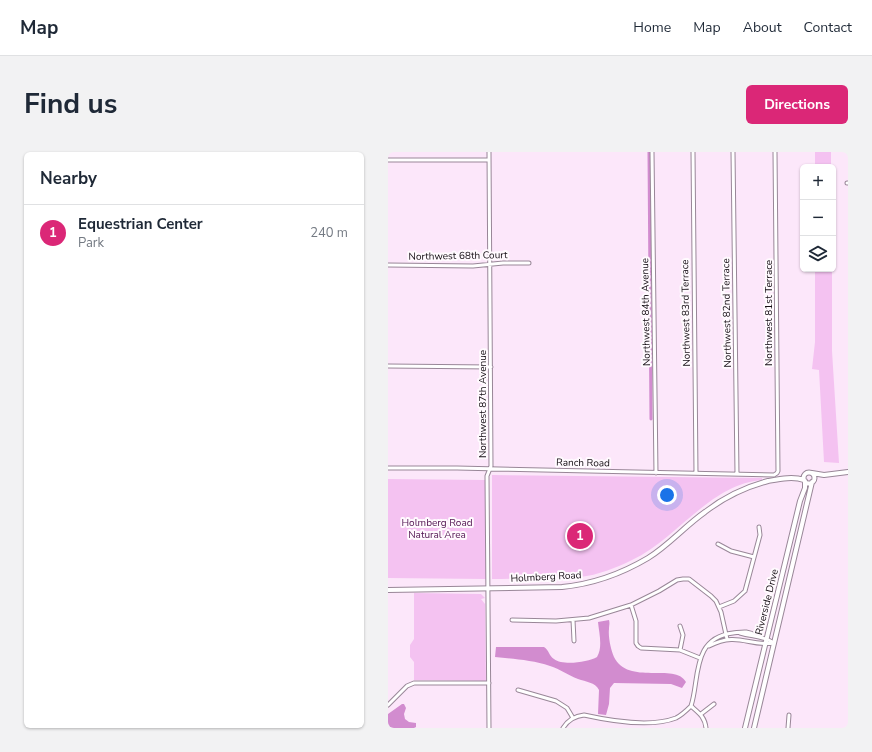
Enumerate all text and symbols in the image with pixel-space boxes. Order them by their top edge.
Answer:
text: Map [20,15,58,41]
text: Home [633,18,671,37]
text: Map [693,18,721,37]
text: About [743,18,782,37]
text: Contact [804,18,852,37]
text: Find us [24,85,118,123]
button: Directions [746,85,848,124]
map controls [800,164,836,272]
button: + [800,164,836,200]
text: Nearby [40,167,97,190]
button: − [800,200,836,236]
text: Equestrian Center [78,214,203,234]
text: 1 [49,224,57,242]
text: 240 m [310,224,348,242]
text: Park [78,234,104,252]
button: layers [800,236,836,272]
street label: Northwest 68th Court [408,248,508,264]
street label: Northwest 84th Avenue [638,258,654,366]
street label: Northwest 82nd Terrace [719,258,735,368]
street label: Northwest 83rd Terrace [678,259,694,367]
street label: Northwest 81st Terrace [762,260,776,366]
street label: Northwest 87th Avenue [476,350,490,458]
street label: Ranch Road [556,456,610,470]
your location [657,485,677,505]
park label: Holmberg Road Natural Area [401,516,473,542]
pin: 1 [567,521,593,551]
street label: Holmberg Road [510,568,582,586]
street label: Riverside Drive [752,568,782,636]

